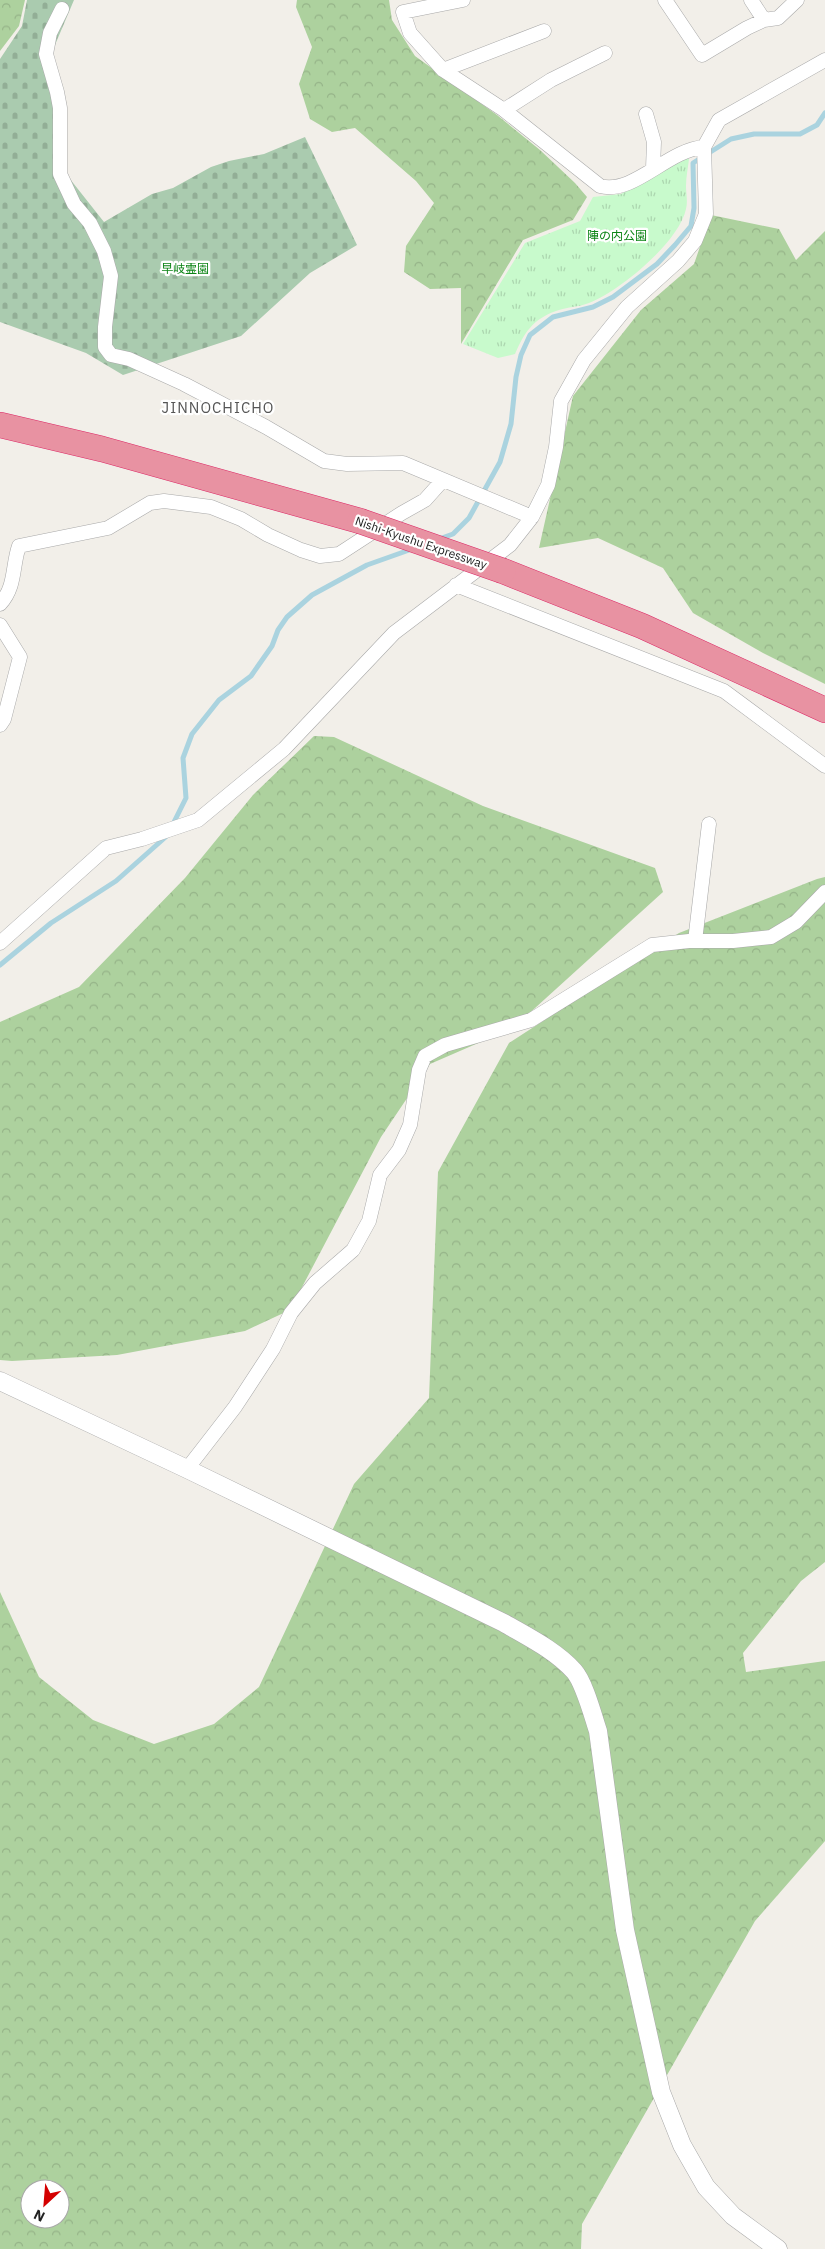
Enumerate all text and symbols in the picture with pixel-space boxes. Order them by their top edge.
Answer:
park label: 陣の内公園 [587,228,647,243]
park label: 早岐霊園 [161,261,209,276]
district label: JINNOCHICHO [162,398,274,417]
street label: Nishi-Kyushu Expressway [353,513,489,572]
north arrow [20,2179,70,2229]
text: N [31,2205,48,2226]

